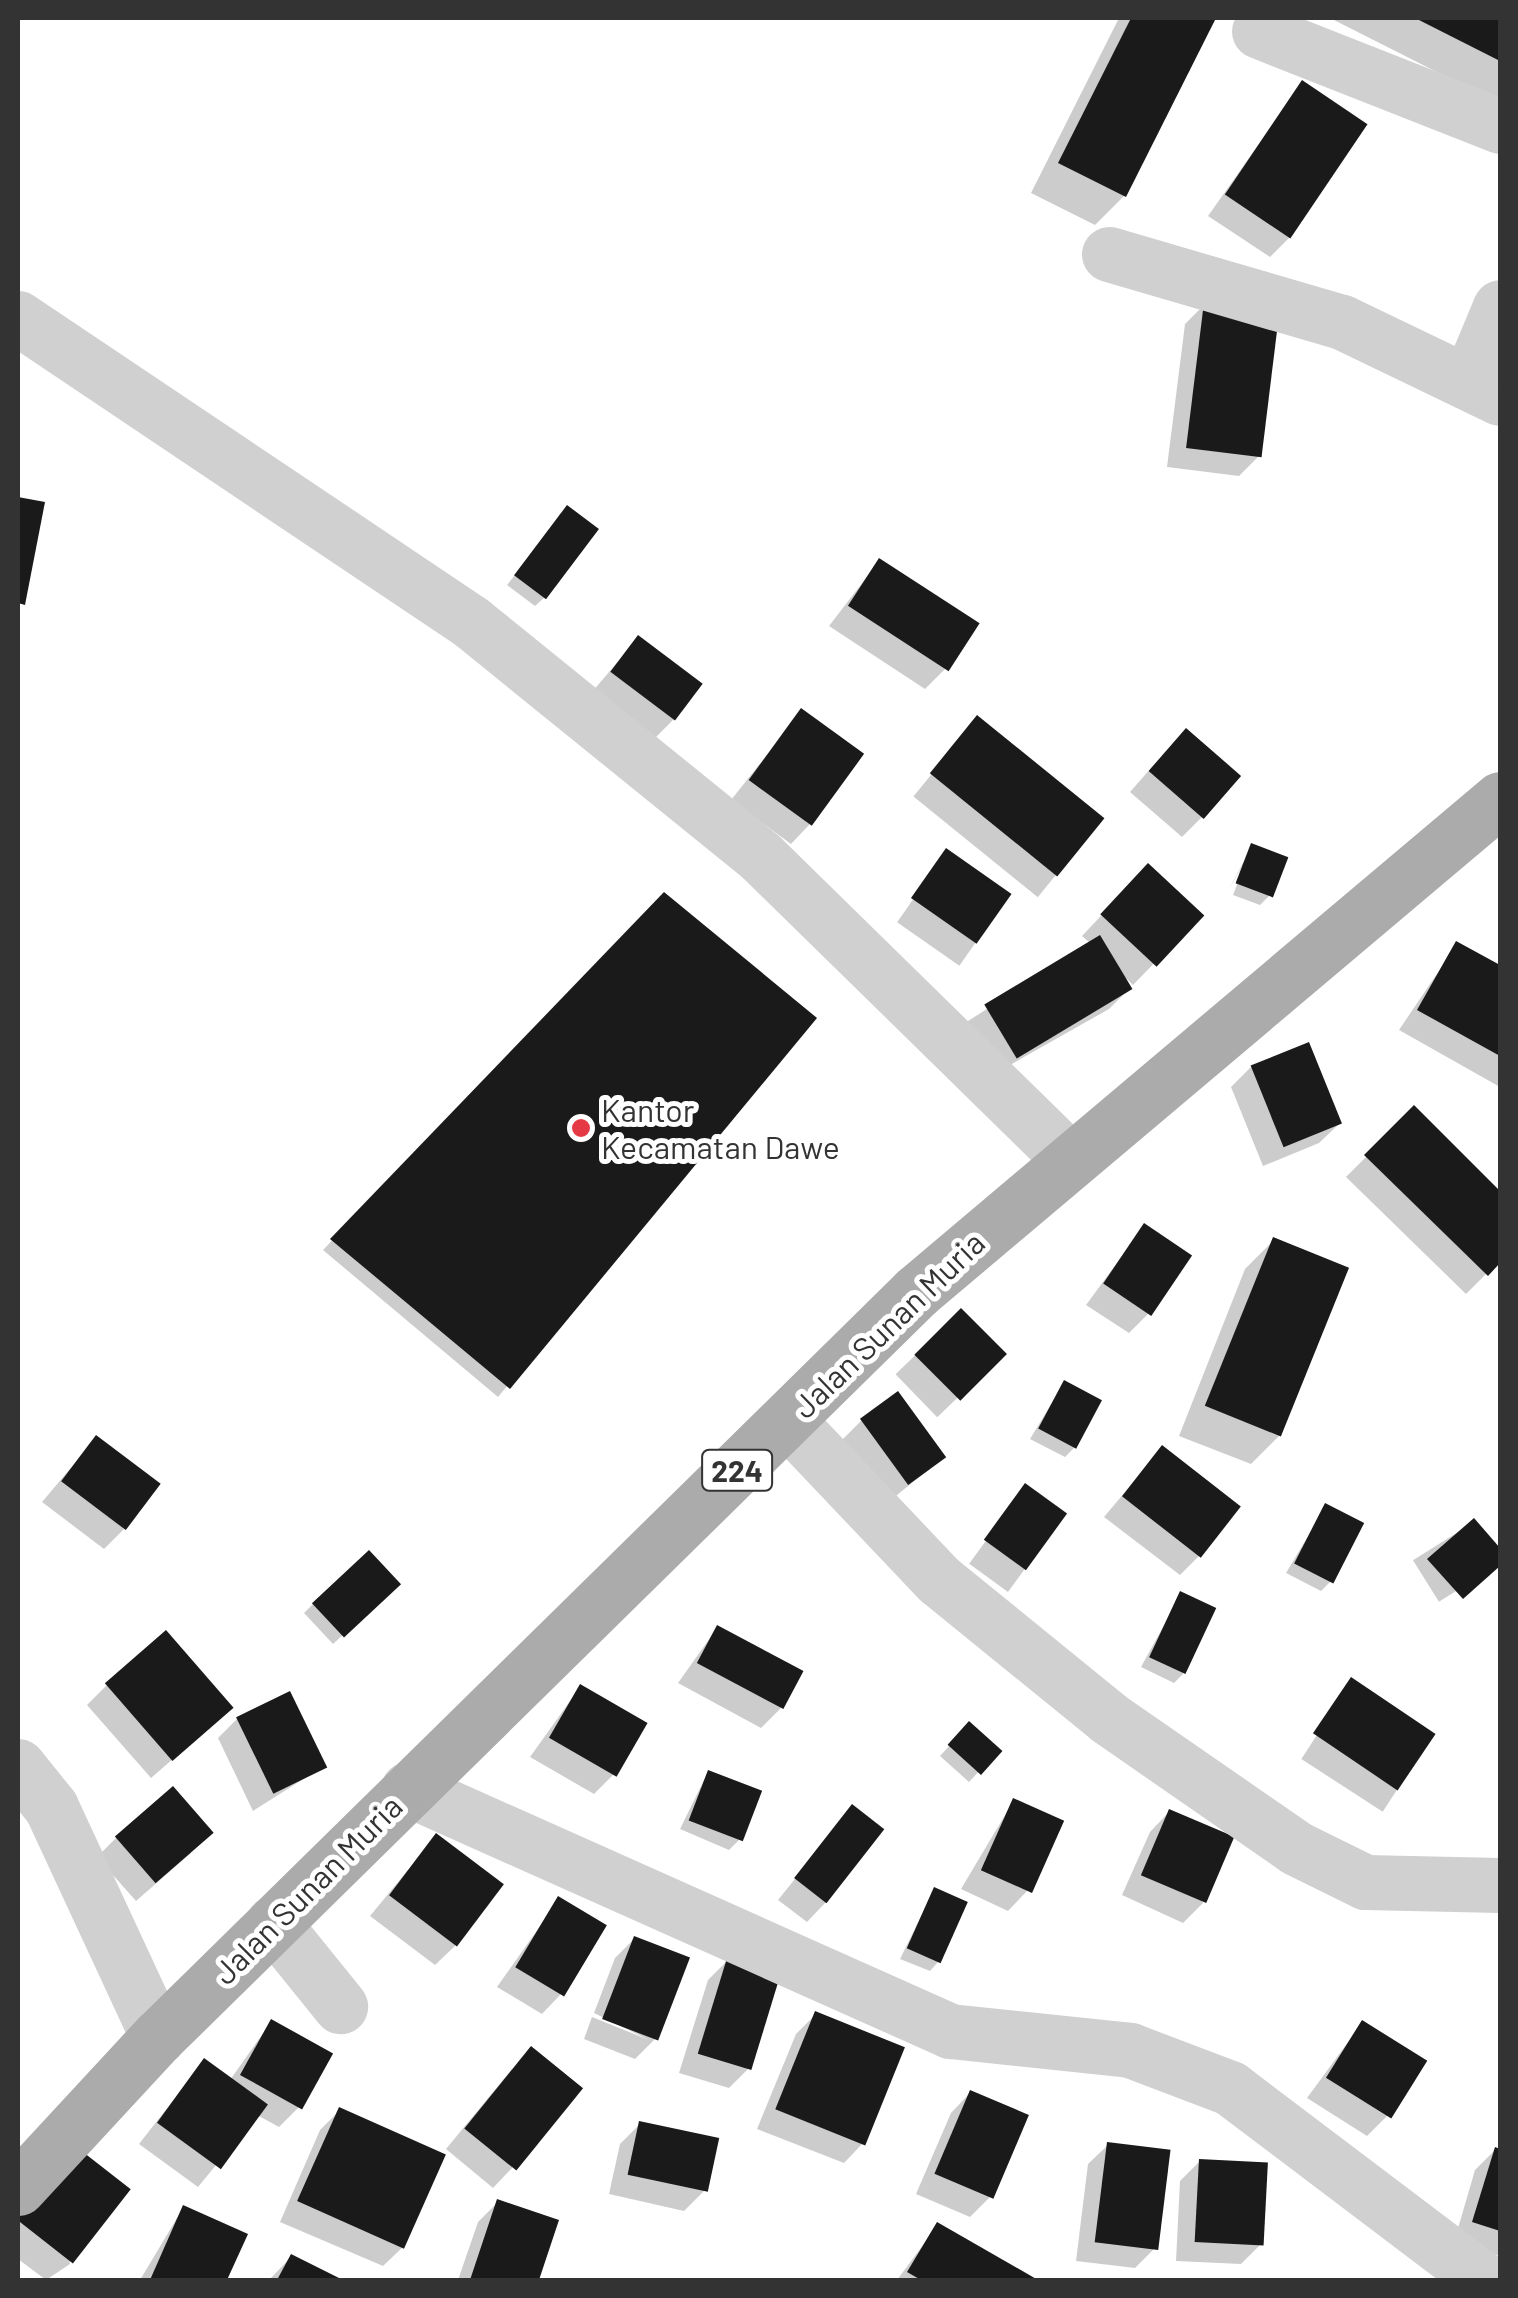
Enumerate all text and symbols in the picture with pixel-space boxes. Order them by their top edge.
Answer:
place label: Kantor Kecamatan Dawe [601,1091,840,1166]
marker: Kantor Kecamatan Dawe [570,1117,592,1139]
street label: Jalan Sunan Muria [784,1223,992,1425]
road number: 224 [700,1445,774,1495]
street label: Jalan Sunan Muria [205,1787,409,1991]

